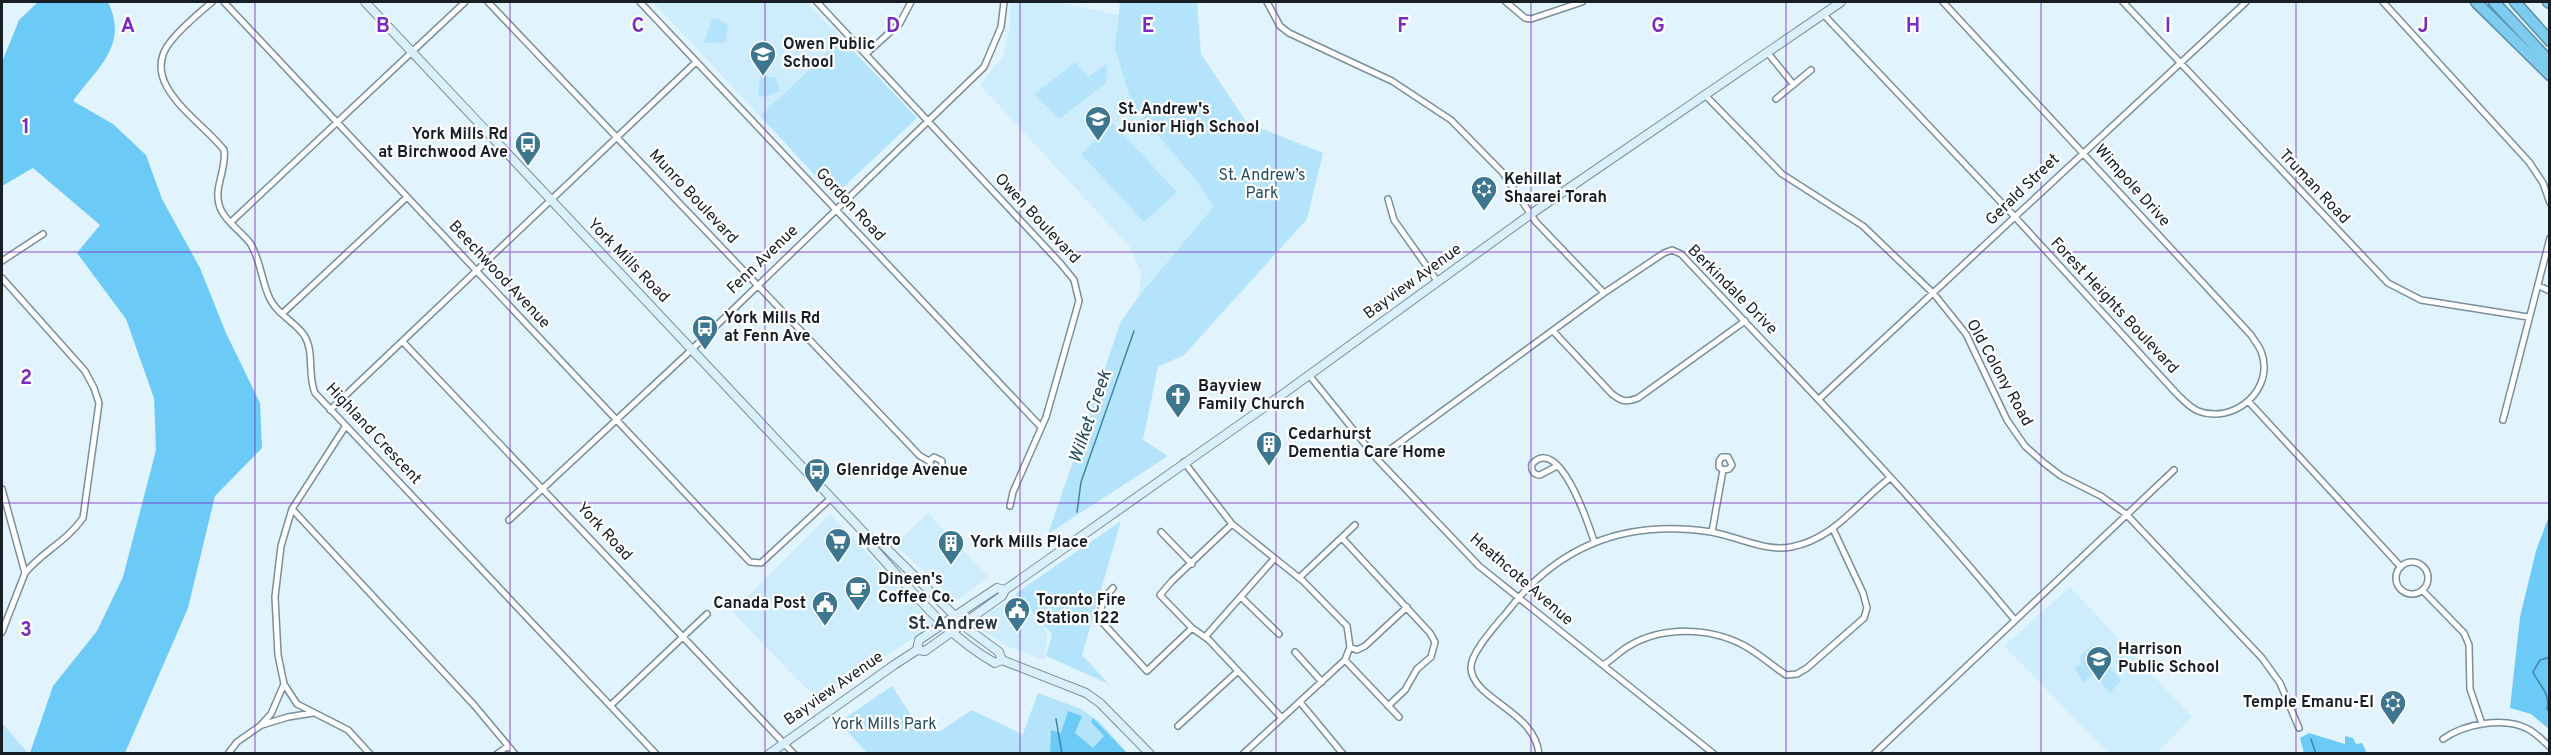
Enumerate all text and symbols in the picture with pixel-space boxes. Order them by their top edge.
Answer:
text: A [121,14,135,40]
text: B [376,14,390,40]
text: C [632,14,644,40]
text: D [886,14,900,40]
text: E [1142,14,1154,40]
text: F [1397,14,1409,40]
text: G [1651,14,1665,40]
text: H [1906,14,1920,40]
text: I [2165,14,2171,40]
text: J [2417,14,2429,40]
place label: Owen Public School [783,35,875,73]
school or university icon: Owen Public School [748,39,778,77]
place label: St. Andrew's Junior High School [1118,100,1259,138]
school or university icon: St. Andrew's Junior High School [1083,104,1113,142]
text: 1 [22,115,30,141]
place label: York Mills Rd at Birchwood Ave [378,125,508,163]
bus stop icon: York Mills Rd at Birchwood Ave [513,129,543,167]
street label: Wimpole Drive [2090,141,2174,231]
street label: Truman Road [2274,145,2354,229]
street label: Munro Boulevard [644,146,742,248]
street label: Gerald Street [1982,150,2064,230]
street label: Gordon Road [811,164,889,246]
park label: St. Andrew’s Park [1218,166,1306,204]
street label: Owen Boulevard [990,170,1084,268]
place label: Kehillat Shaarei Torah [1504,170,1607,208]
synagogue icon: Kehillat Shaarei Torah [1469,174,1499,212]
street label: York Mills Road [583,215,673,307]
street label: Beechwood Avenue [444,217,554,333]
street label: Fenn Avenue [723,221,803,299]
street label: Forest Heights Boulevard [2046,234,2182,378]
street label: Bayview Avenue [1360,240,1466,324]
street label: Berkindale Drive [1683,241,1781,339]
place label: York Mills Rd at Fenn Ave [724,309,820,347]
bus stop icon: York Mills Rd at Fenn Ave [690,313,720,351]
street label: Old Colony Road [1961,316,2037,430]
text: 2 [20,366,32,392]
water label: Wilket Creek [1064,367,1118,466]
place label: Bayview Family Church [1198,377,1305,415]
street label: Highland Crescent [321,379,425,489]
church icon: Bayview Family Church [1163,381,1193,419]
place label: Cedarhurst Dementia Care Home [1288,425,1446,463]
building icon: Cedarhurst Dementia Care Home [1254,429,1284,467]
bus stop icon: Glenridge Avenue [802,456,832,494]
place label: Glenridge Avenue [836,461,968,481]
street label: York Road [572,498,636,566]
supermarket icon: Metro [823,526,853,564]
building icon: York Mills Place [936,528,966,566]
street label: Heathcote Avenue [1465,530,1577,630]
place label: Metro [858,531,901,551]
place label: York Mills Place [970,533,1088,553]
place label: Dineen's Coffee Co. [878,570,954,608]
cafe icon: Dineen's Coffee Co. [843,574,873,612]
public building icon: Canada Post [810,589,840,627]
place label: Toronto Fire Station 122 [1036,591,1126,629]
place label: Canada Post [713,594,806,614]
public building icon: Toronto Fire Station 122 [1002,595,1032,633]
district label: St. Andrew [908,613,998,636]
text: 3 [20,618,32,644]
place label: Harrison Public School [2118,640,2219,678]
school or university icon: Harrison Public School [2084,644,2114,682]
street label: Bayview Avenue [780,647,888,731]
synagogue icon: Temple Emanu-El [2378,688,2408,726]
place label: Temple Emanu-El [2243,693,2374,713]
park label: York Mills Park [831,715,937,735]

